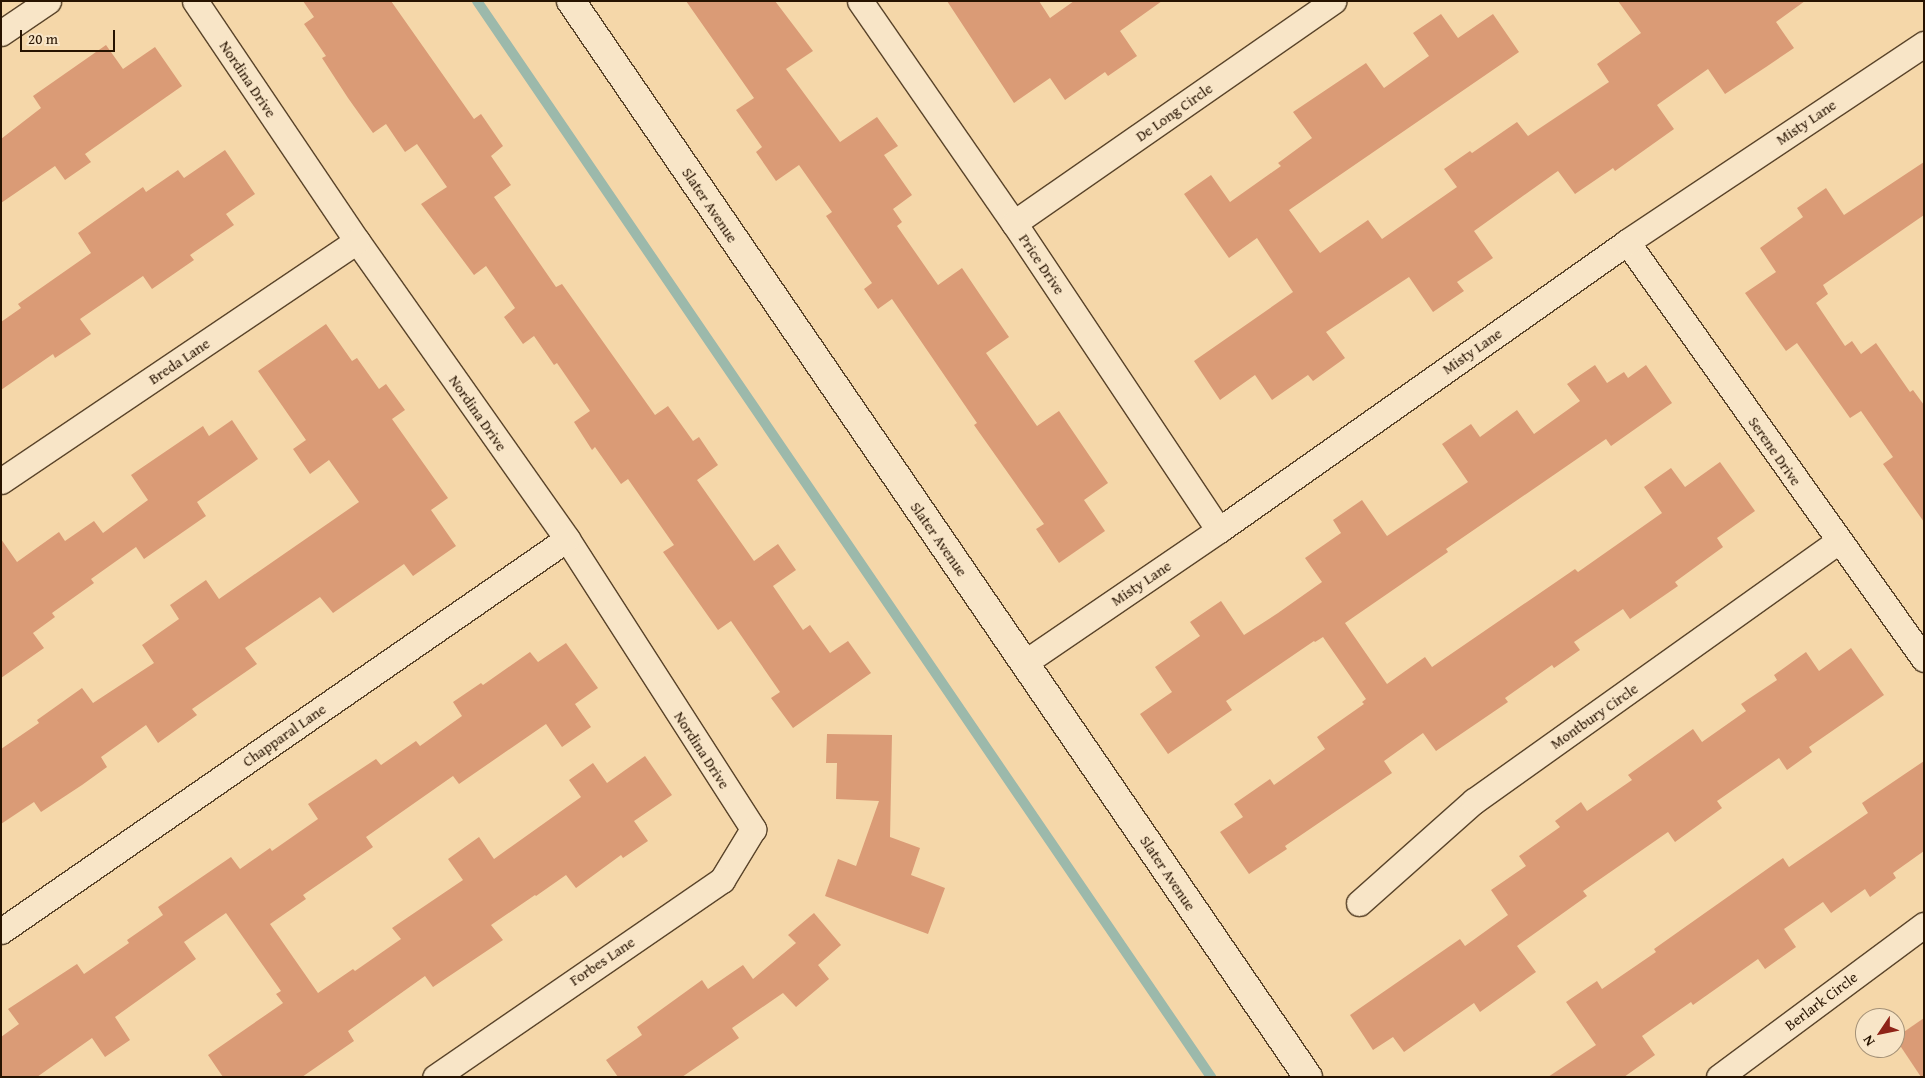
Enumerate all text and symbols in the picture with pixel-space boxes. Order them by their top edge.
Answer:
scale bar [22,20,118,52]
text: 20 m [28,28,58,49]
street label: Nordina Drive [216,37,280,121]
street label: De Long Circle [1132,79,1216,145]
street label: Misty Lane [1773,95,1839,149]
street label: Slater Avenue [678,164,742,246]
street label: Price Drive [1015,230,1069,298]
street label: Misty Lane [1439,324,1505,378]
street label: Breda Lane [145,334,213,388]
street label: Nordina Drive [445,372,511,454]
street label: Serene Drive [1745,413,1805,489]
street label: Slater Avenue [907,498,971,580]
street label: Misty Lane [1108,556,1174,610]
street label: Montbury Circle [1547,679,1641,753]
street label: Chapparal Lane [239,700,329,770]
street label: Nordina Drive [670,708,734,792]
street label: Slater Avenue [1136,832,1200,914]
street label: Forbes Lane [566,933,638,989]
street label: Berlark Circle [1781,968,1861,1034]
north arrow [1855,1008,1905,1058]
text: N [1857,1031,1879,1050]

